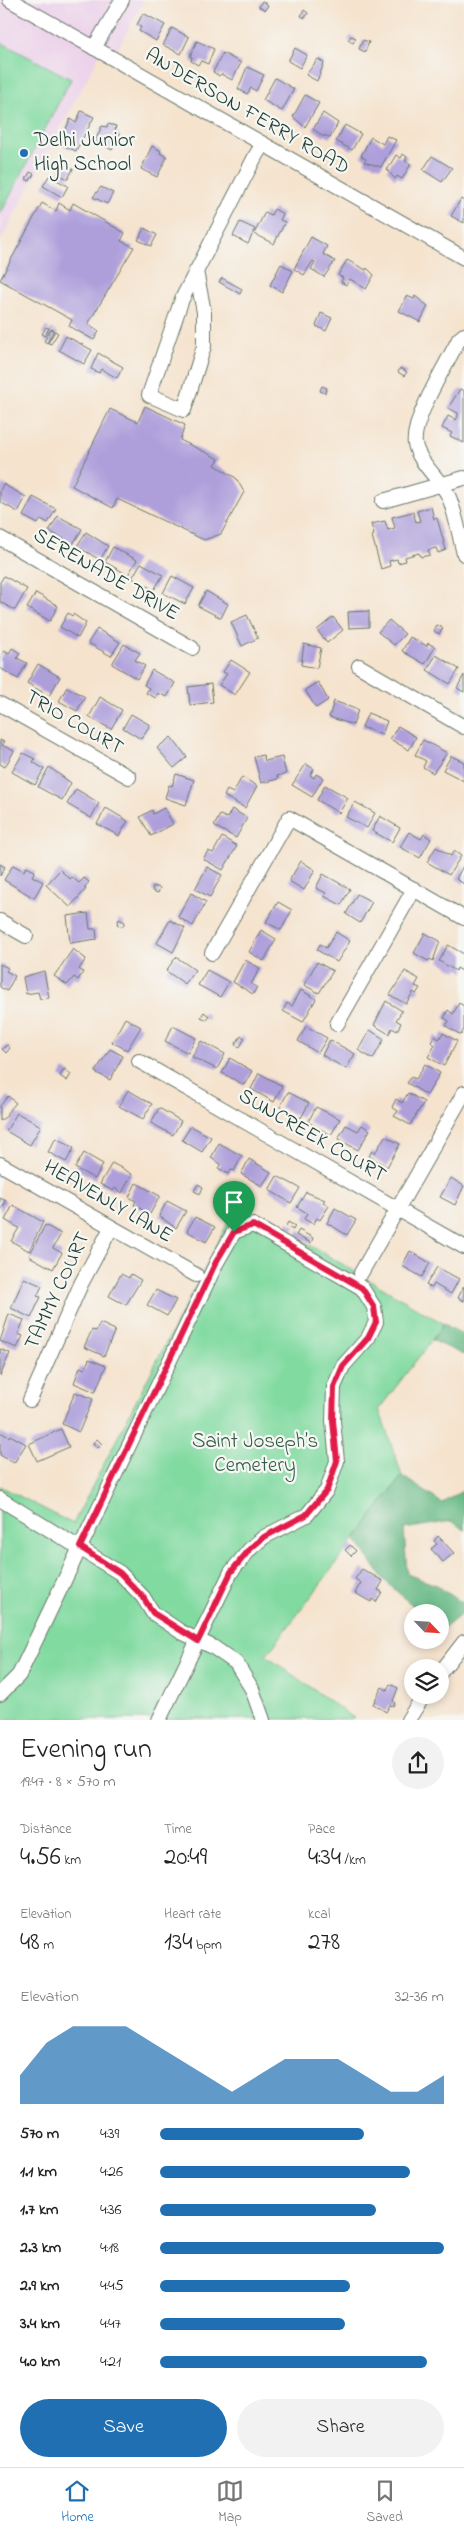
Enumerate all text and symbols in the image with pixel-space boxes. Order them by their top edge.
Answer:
street label: ANDERSON FERRY ROAD [139,41,355,183]
place label: Delhi Junior High School [33,126,136,182]
marker: Delhi Junior High School [18,147,30,159]
street label: SERENADE DRIVE [27,521,185,629]
street label: TRIO COURT [19,683,129,763]
street label: SUNCREEK COURT [232,1081,392,1191]
street label: HEAVENLY LANE [38,1153,178,1251]
pin [213,1181,255,1232]
icon: arrive [220,1188,248,1216]
street label: TAMMY COURT [18,1227,98,1355]
park label: Saint Joseph’s Cemetery [192,1427,318,1483]
north arrow [404,1604,449,1649]
map controls [404,1604,449,1704]
button: layers [404,1659,449,1704]
text: Evening run [20,1730,152,1771]
button: share [392,1737,444,1789]
text: 19:47 · 8 × 570 m [20,1770,116,1794]
text: Distance [20,1819,72,1840]
text: Time [164,1819,192,1840]
text: Pace [308,1819,335,1840]
text: 4.56 [20,1840,61,1876]
text: 20:49 [164,1840,207,1876]
text: 4:34 [308,1840,341,1876]
text: km [61,1850,81,1871]
text: /km [341,1850,366,1871]
text: Elevation [20,1904,71,1925]
text: Heart rate [164,1904,221,1925]
text: kcal [308,1904,330,1925]
text: 48 [20,1925,40,1961]
text: 134 [164,1925,193,1961]
text: 278 [308,1925,340,1961]
text: m [40,1935,54,1956]
text: bpm [193,1935,222,1956]
text: Elevation [20,1985,79,2009]
text: 32–36 m [395,1985,444,2009]
text: 570 m [20,2122,59,2146]
text: 4:39 [100,2122,119,2146]
text: 1.1 km [20,2160,57,2184]
text: 4:26 [100,2160,123,2184]
text: 1.7 km [20,2198,58,2222]
text: 4:36 [100,2198,122,2222]
text: 2.3 km [20,2236,61,2260]
text: 4:18 [100,2236,119,2260]
text: 2.9 km [20,2274,59,2298]
text: 4:45 [100,2274,124,2298]
text: 3.4 km [20,2312,60,2336]
text: 4:47 [100,2312,121,2336]
text: 4.0 km [20,2350,60,2374]
text: 4:21 [100,2350,121,2374]
button: Save [20,2399,227,2457]
button: Share [237,2399,444,2457]
tab: Home [61,2477,94,2528]
tab: Map [216,2477,244,2528]
tab: Saved [366,2477,403,2528]

